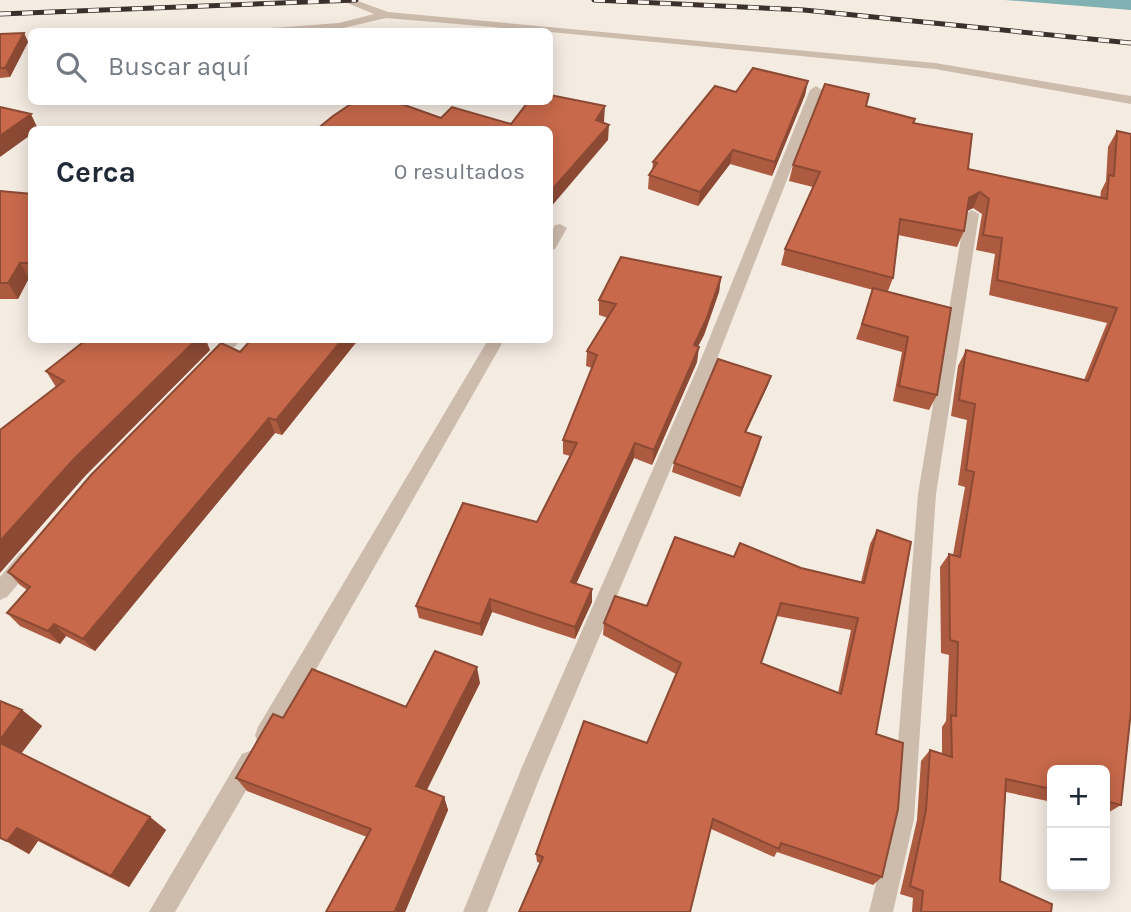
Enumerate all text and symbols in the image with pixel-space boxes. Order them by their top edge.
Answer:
search box [28,28,553,105]
icon: search [52,48,90,86]
text: Buscar aquí [108,51,250,82]
text: Cerca [56,154,136,190]
text: 0 resultados [394,158,525,185]
map controls [1047,765,1110,891]
button: + [1047,765,1110,828]
button: − [1047,828,1110,891]

